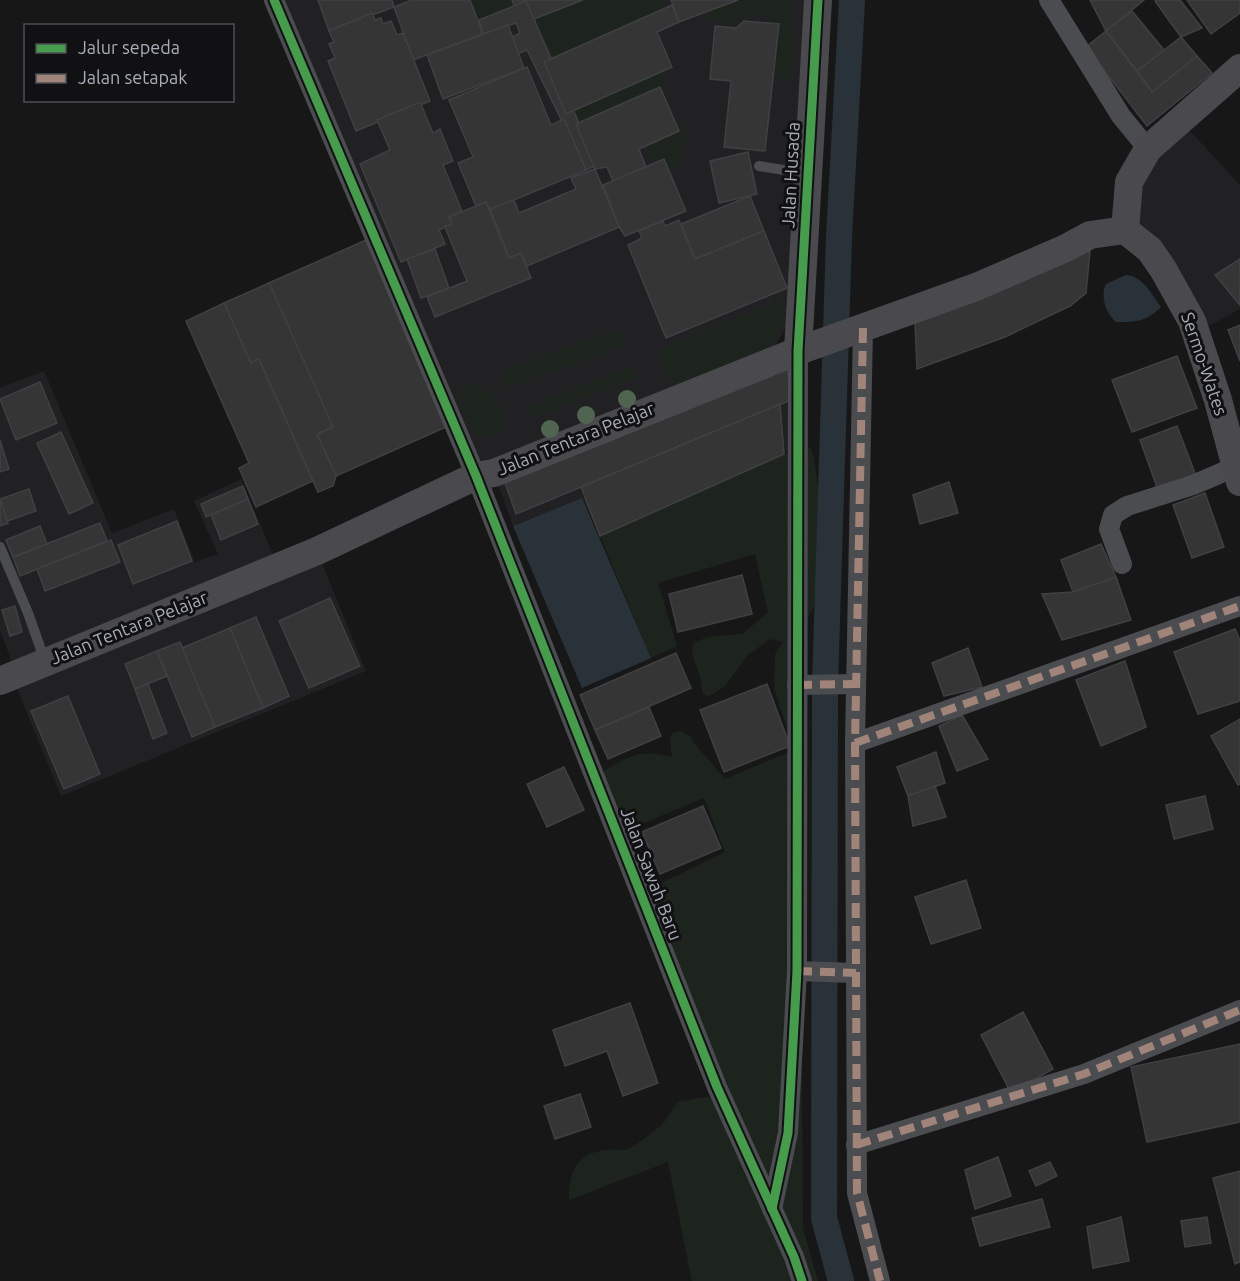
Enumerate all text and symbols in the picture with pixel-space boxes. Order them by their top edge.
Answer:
legend [24,24,234,102]
text: Jalur sepeda [78,37,180,57]
text: Jalan setapak [78,67,187,87]
street label: Jalan Husada [777,121,803,228]
street label: Sermo-Wates [1178,309,1232,418]
street label: Jalan Tentara Pelajar [494,397,657,479]
street label: Jalan Tentara Pelajar [47,586,210,668]
street label: Jalan Sawah Baru [617,804,686,943]

